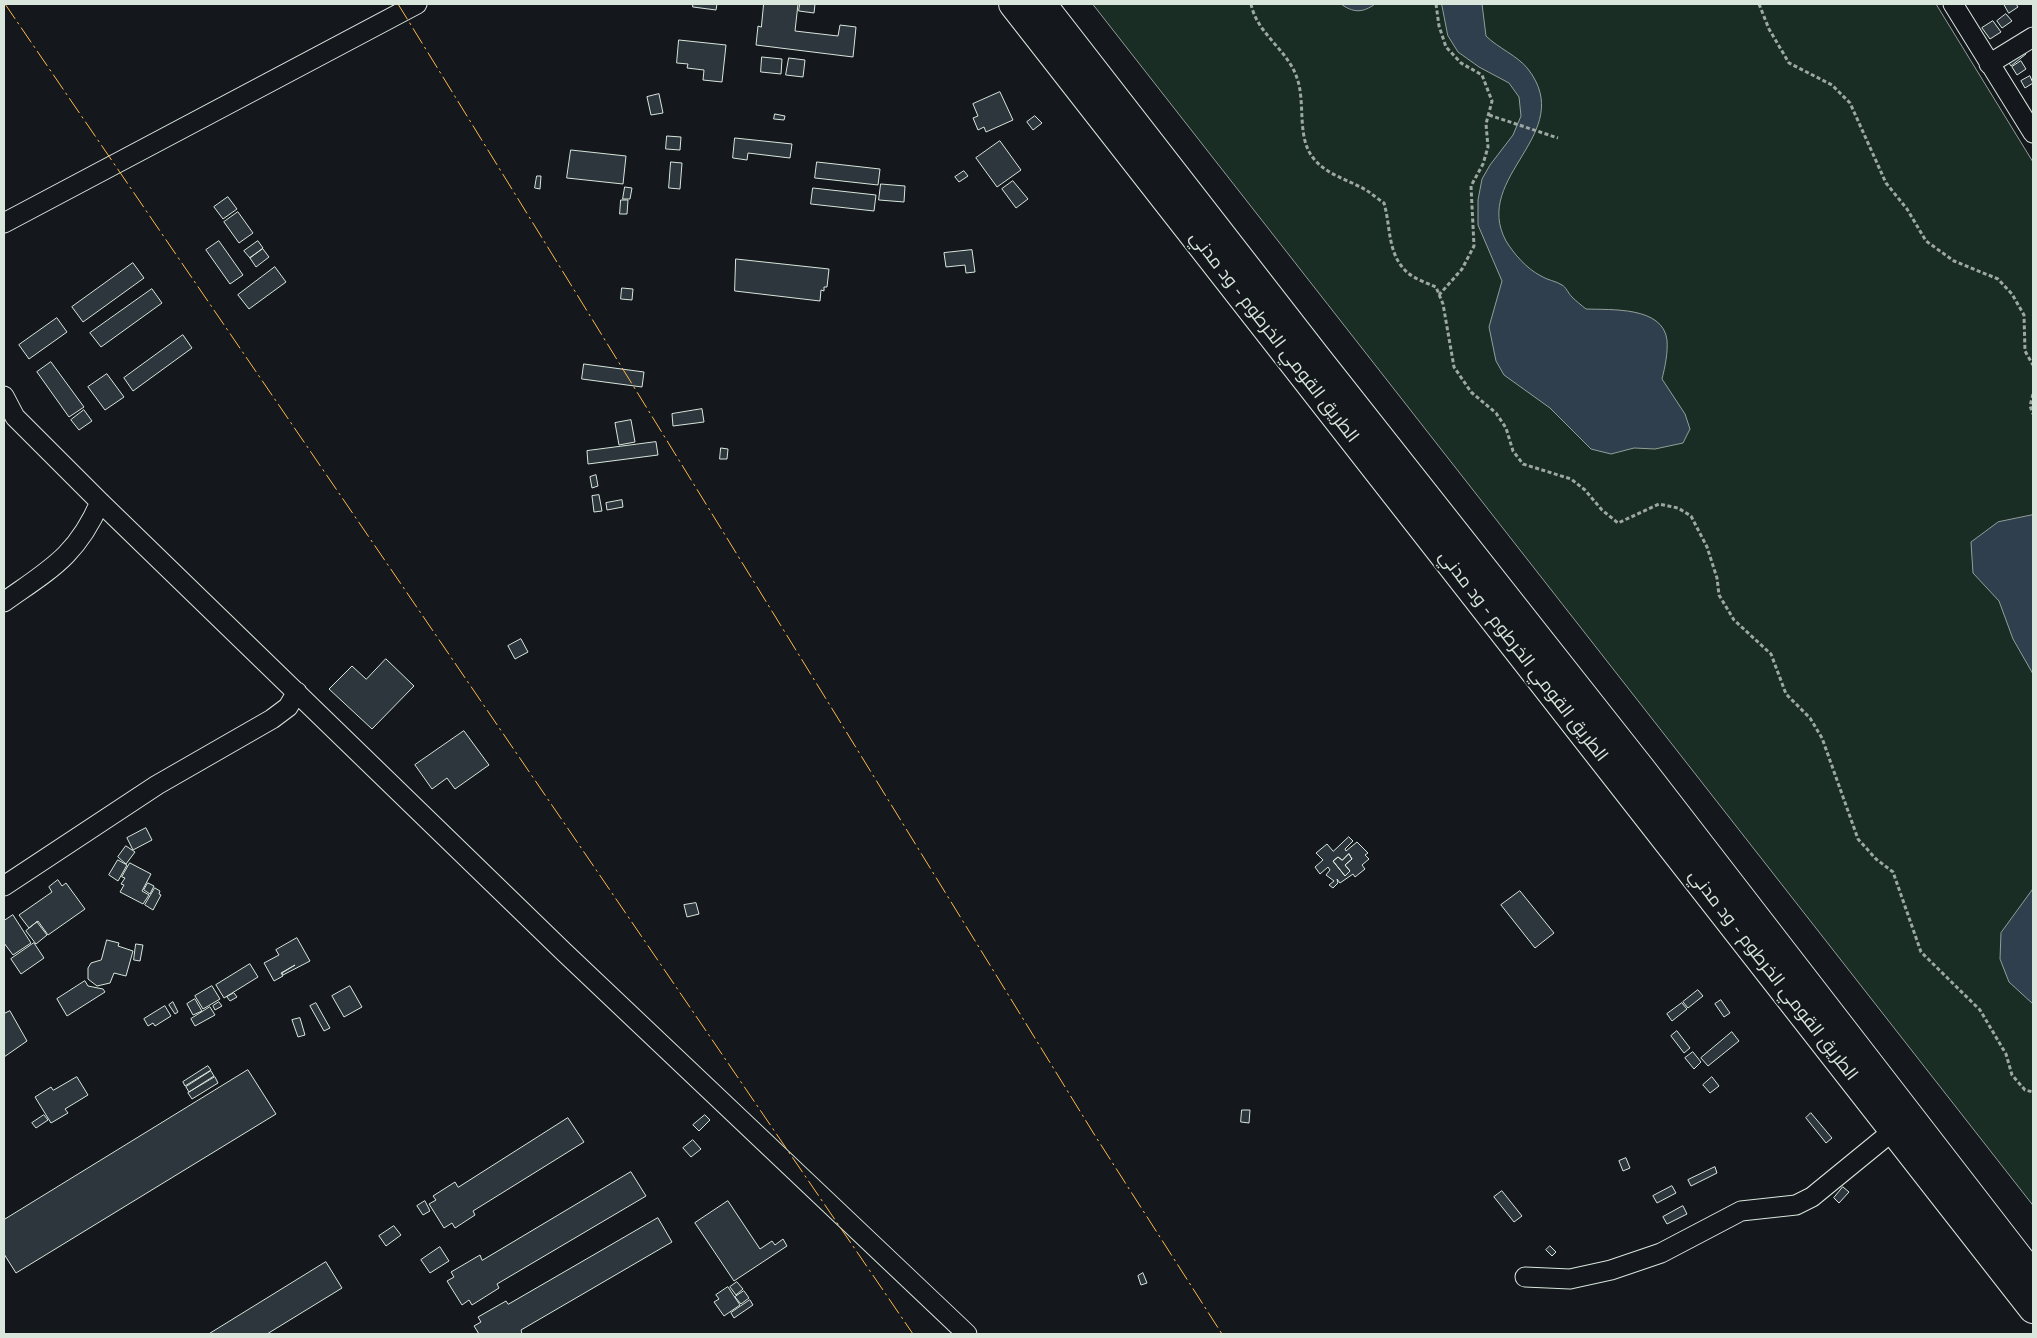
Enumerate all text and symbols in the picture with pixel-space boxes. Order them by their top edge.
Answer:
street label: الطريق القومي الخرطوم - ود مدني [1185,227,1363,447]
street label: الطريق القومي الخرطوم - ود مدني [1434,546,1612,766]
street label: الطريق القومي الخرطوم - ود مدني [1684,865,1862,1085]

